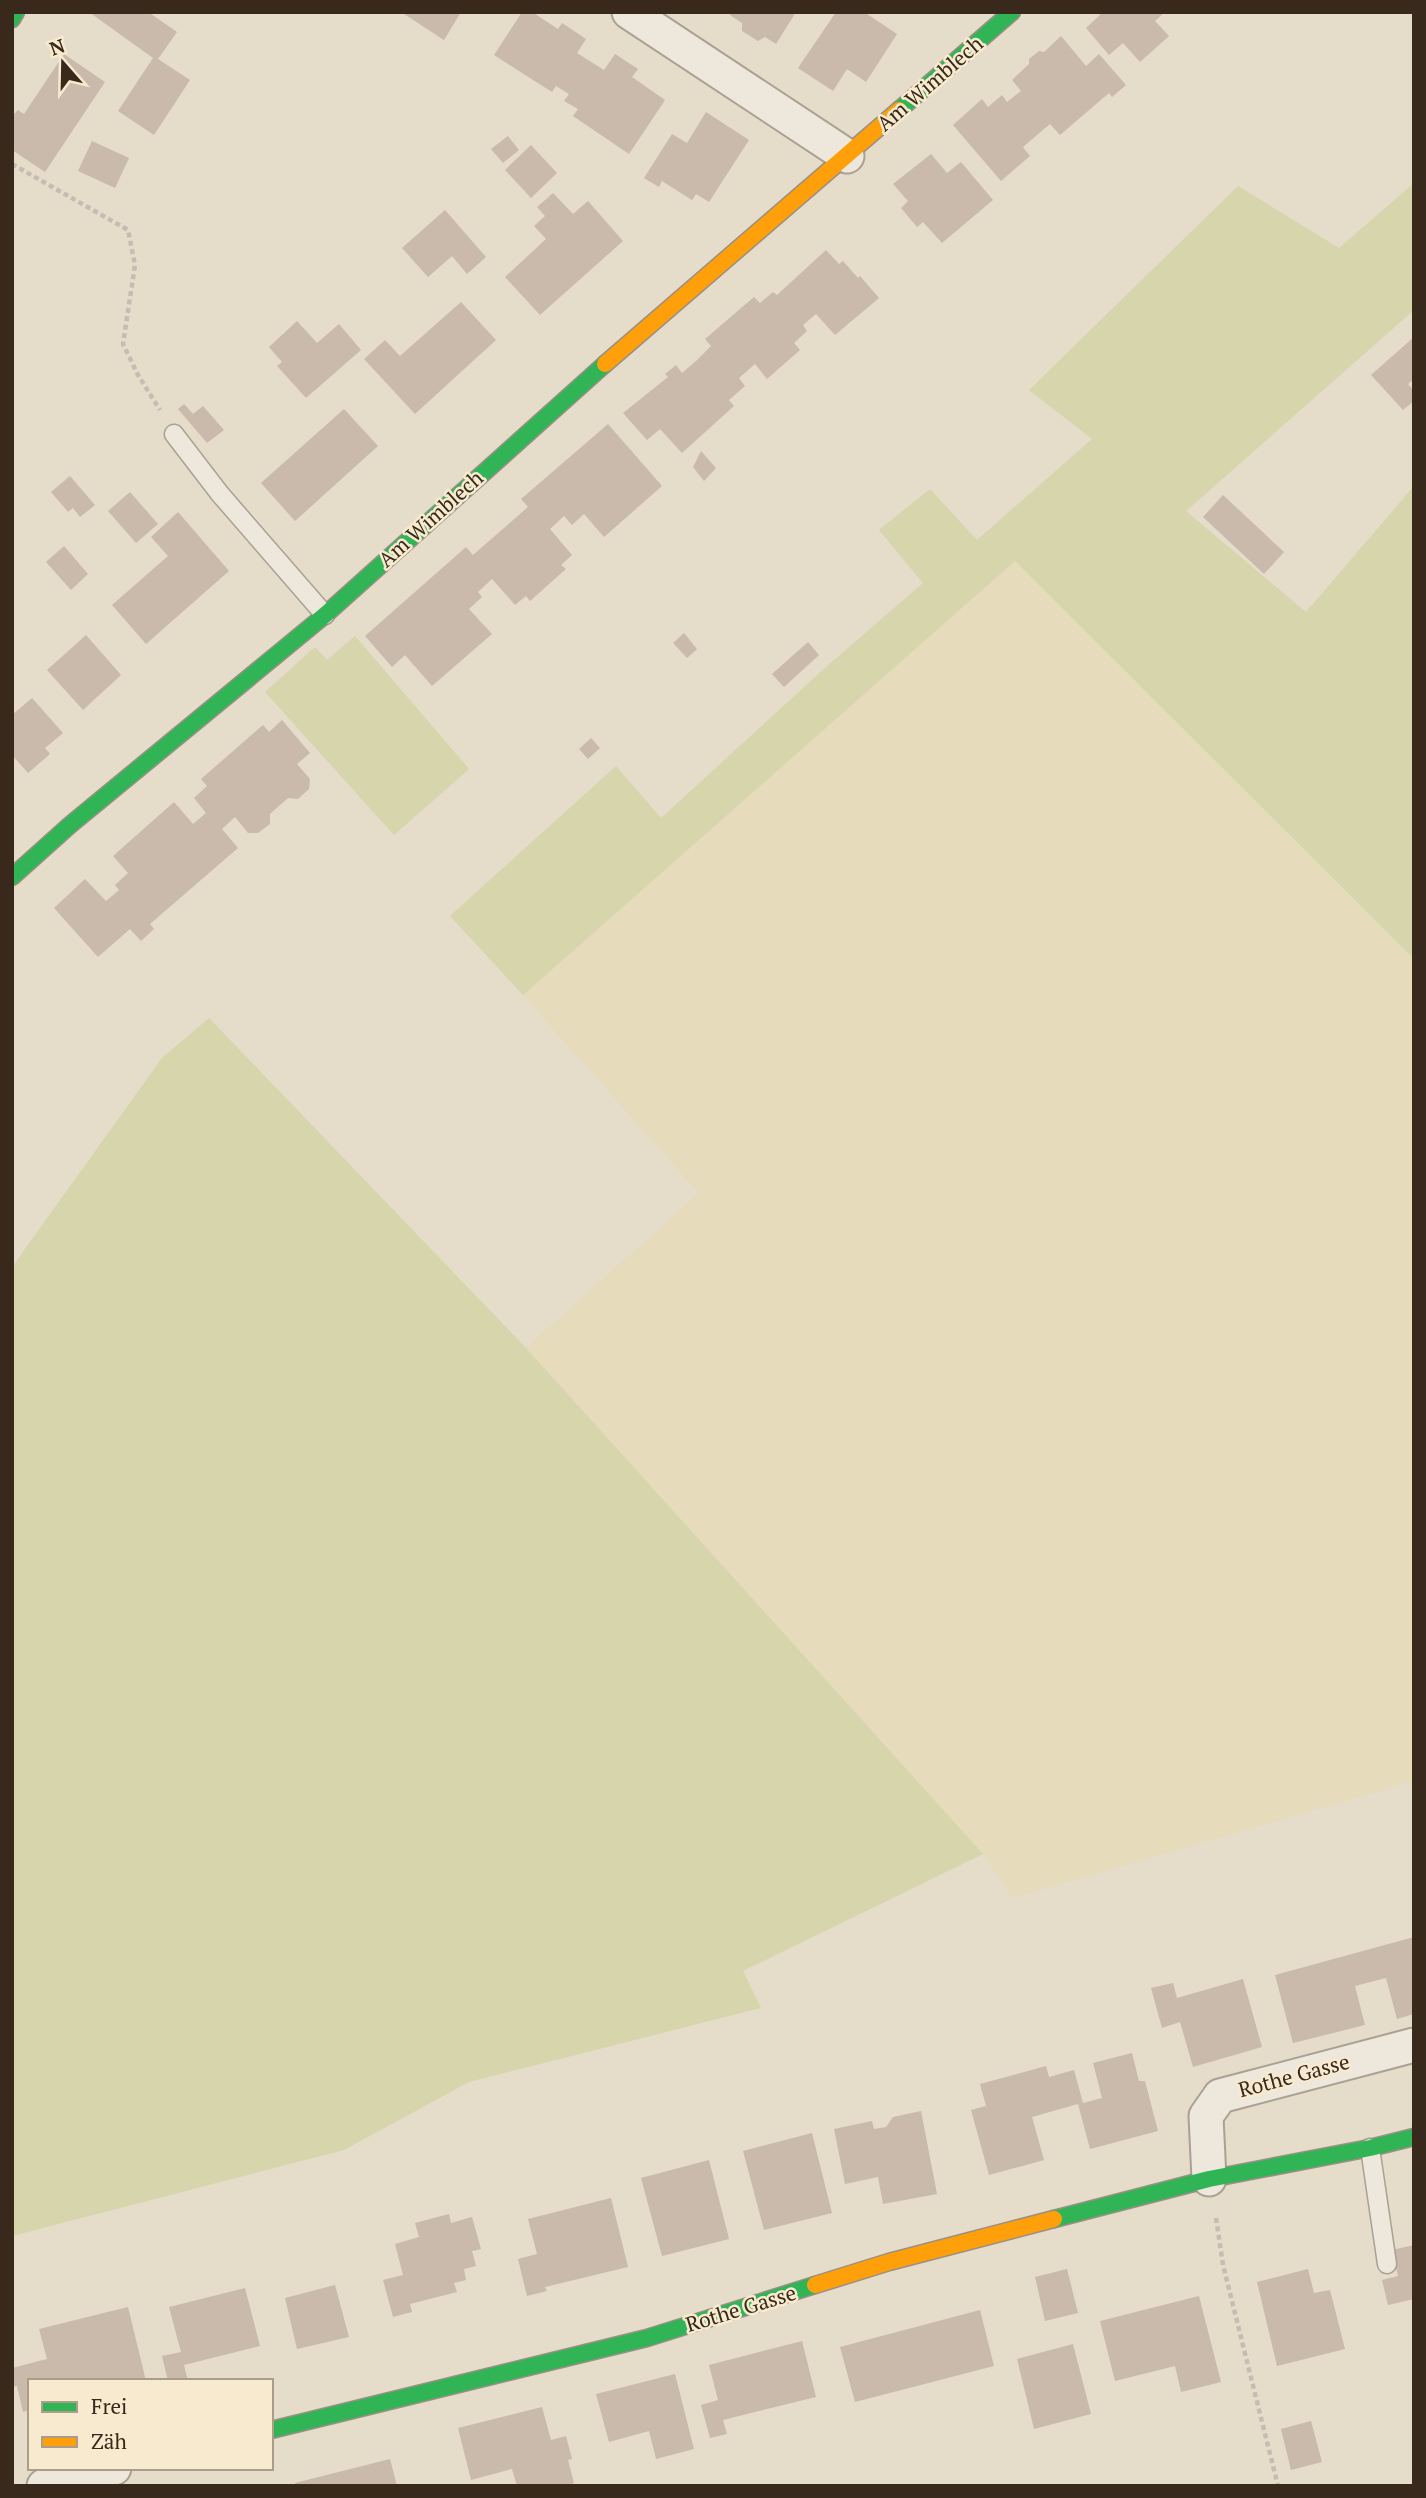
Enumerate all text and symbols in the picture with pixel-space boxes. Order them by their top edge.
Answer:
north arrow [28,28,98,98]
street label: Am Wimblech [870,29,988,137]
text: N [46,32,69,61]
street label: Am Wimblech [372,464,489,573]
street label: Rothe Gasse [1235,2047,1352,2103]
street label: Rothe Gasse [682,2278,799,2338]
legend [28,2379,273,2470]
text: Frei [91,2392,127,2420]
text: Zäh [91,2427,127,2455]

